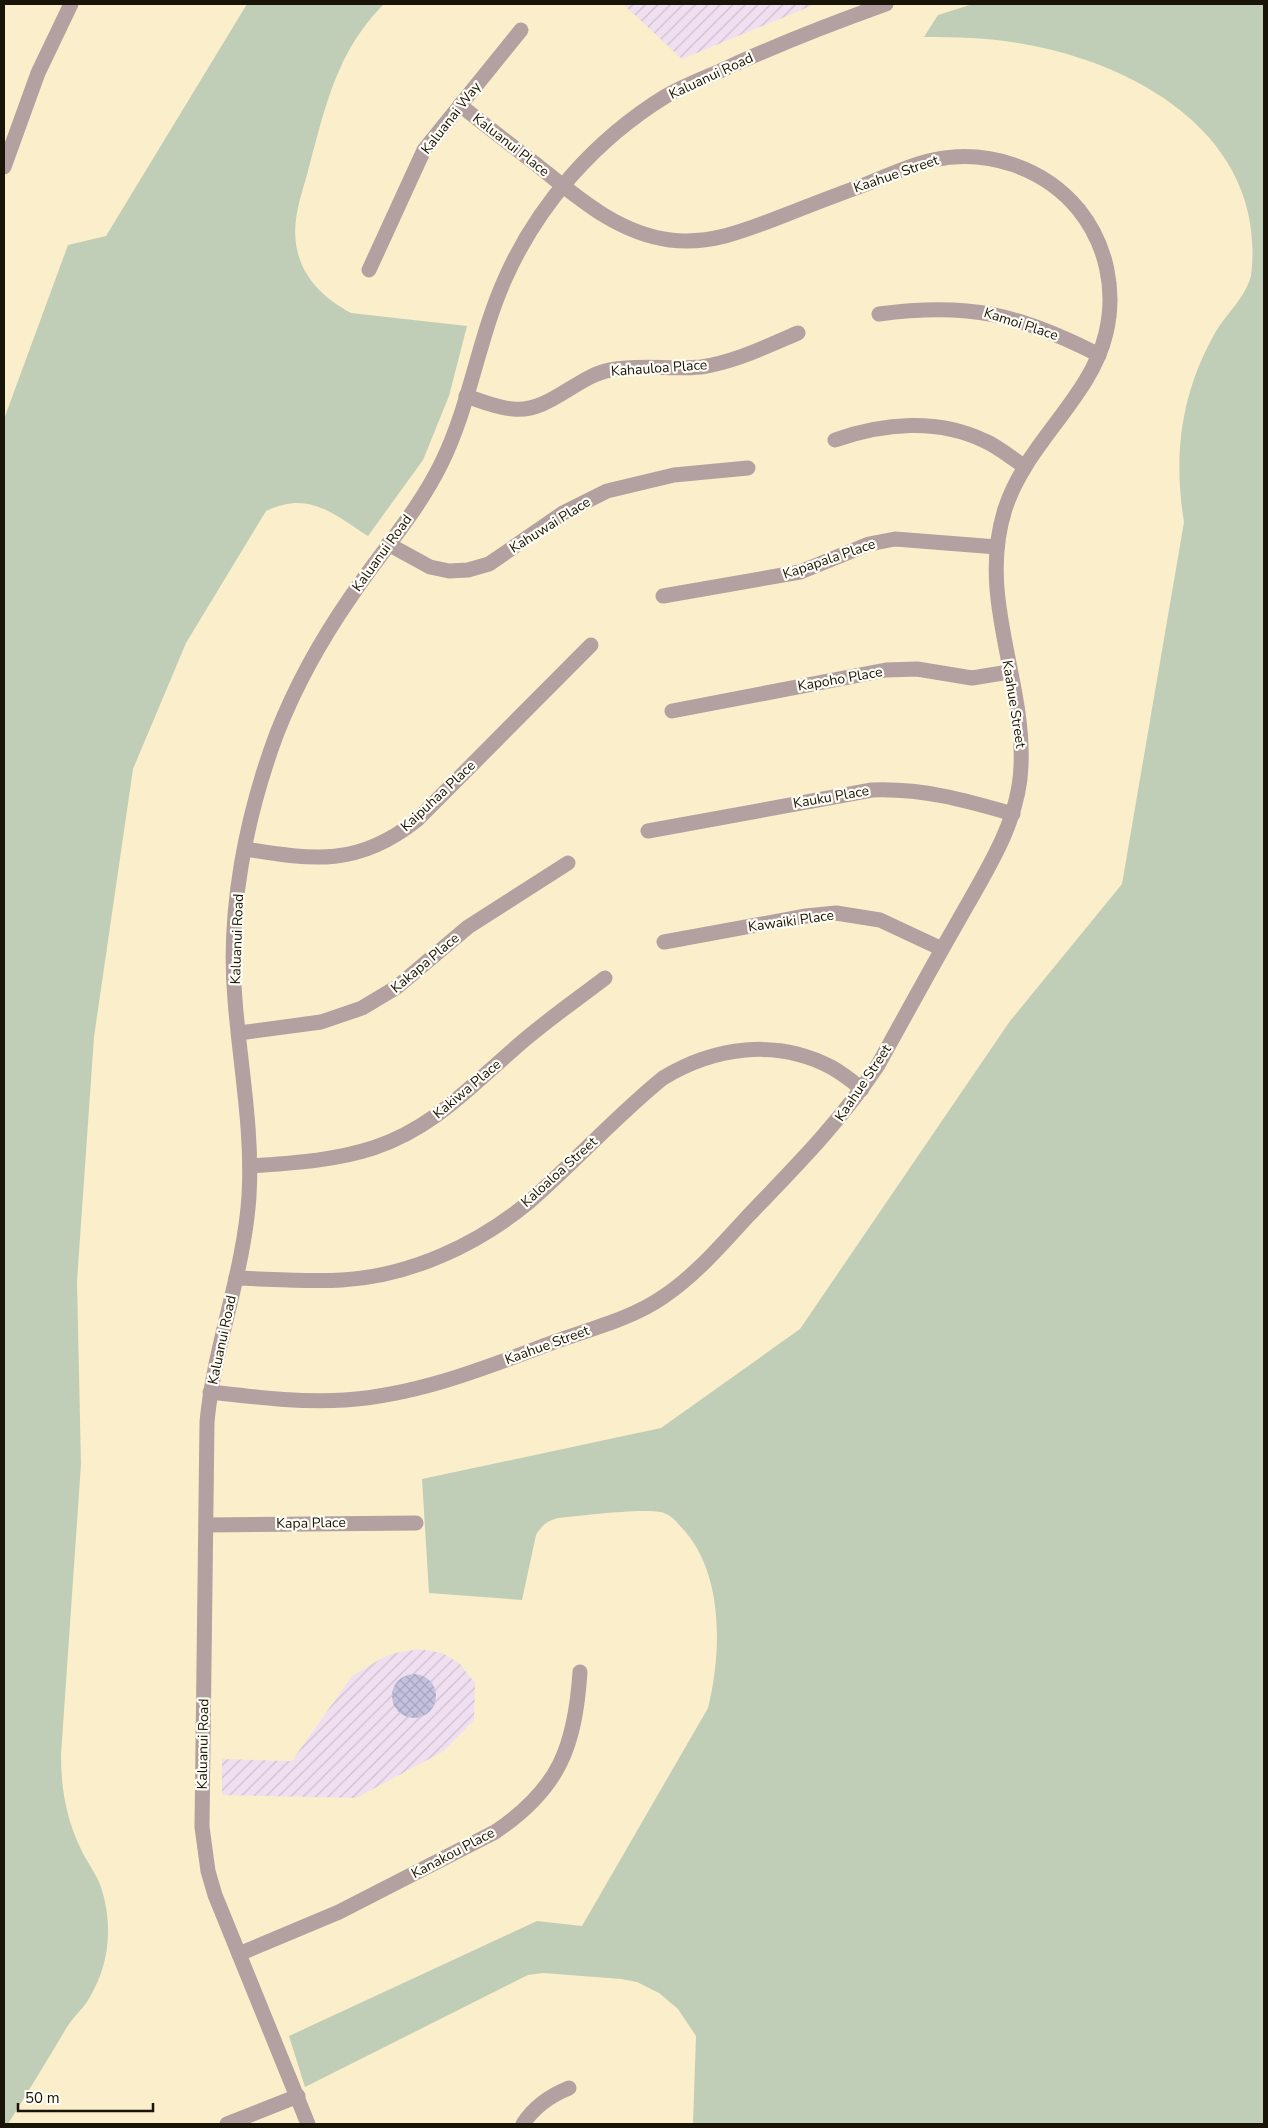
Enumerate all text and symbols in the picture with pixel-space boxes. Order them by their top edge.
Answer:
street label: Kaluanui Road [666,48,756,104]
street label: Kaluanai Way [417,77,486,158]
street label: Kaluanui Place [469,109,553,181]
street label: Kaahue Street [851,151,941,197]
street label: Kamoi Place [981,303,1061,345]
street label: Kahauloa Place [610,355,708,381]
street label: Kahuwai Place [506,493,594,557]
street label: Kaluanui Road [348,511,416,595]
street label: Kapapala Place [780,534,878,584]
street label: Kaahue Street [998,659,1030,749]
street label: Kapoho Place [796,662,884,696]
street label: Kaipuhaa Place [396,756,480,836]
street label: Kauku Place [792,781,870,813]
street label: Kaluanui Road [226,893,248,985]
street label: Kawaiki Place [747,906,835,936]
street label: Kakapa Place [387,929,463,997]
street label: Kaahue Street [830,1041,896,1125]
street label: Kakiwa Place [429,1055,505,1123]
street label: Kaloaloa Street [517,1133,601,1211]
street label: Kaluanui Road [203,1294,241,1386]
street label: Kaahue Street [502,1321,592,1369]
street label: Kapa Place [276,1513,346,1533]
street label: Kaluanui Road [193,1698,213,1790]
street label: Kanakou Place [408,1823,498,1883]
scale bar [18,2080,152,2112]
text: 50 m [25,2088,60,2108]

